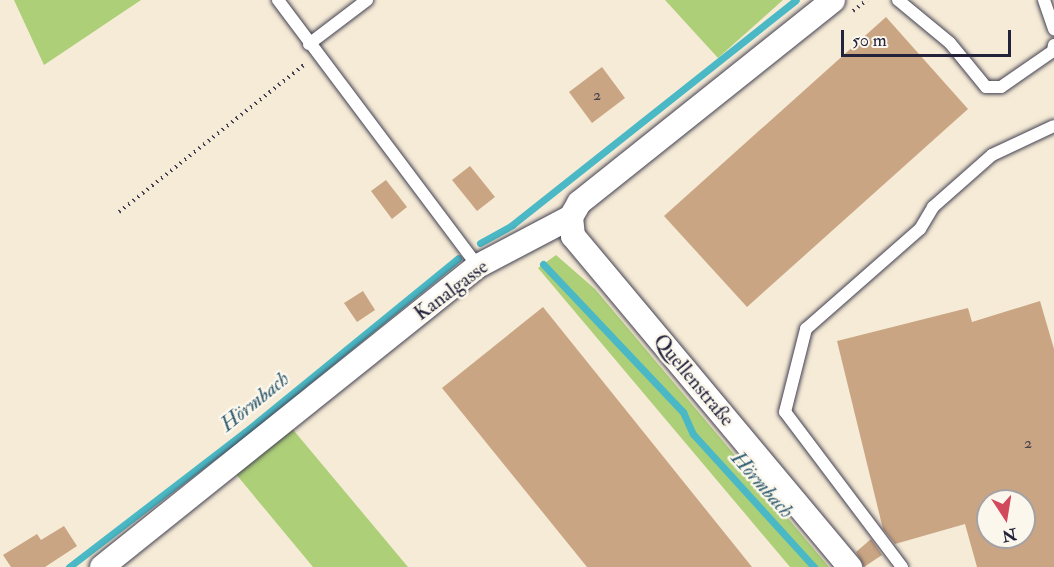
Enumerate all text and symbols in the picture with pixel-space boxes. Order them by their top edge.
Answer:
scale bar [844,18,1014,56]
text: 50 m [852,29,887,52]
house number: 2 [593,85,601,105]
street label: Kanalgasse [409,255,493,325]
street label: Quellenstraße [649,329,739,431]
water label: Hörmbach [215,367,295,437]
house number: 2 [1024,433,1032,453]
water label: Hörmbach [725,446,799,524]
north arrow [976,489,1036,549]
text: N [1000,523,1018,546]

